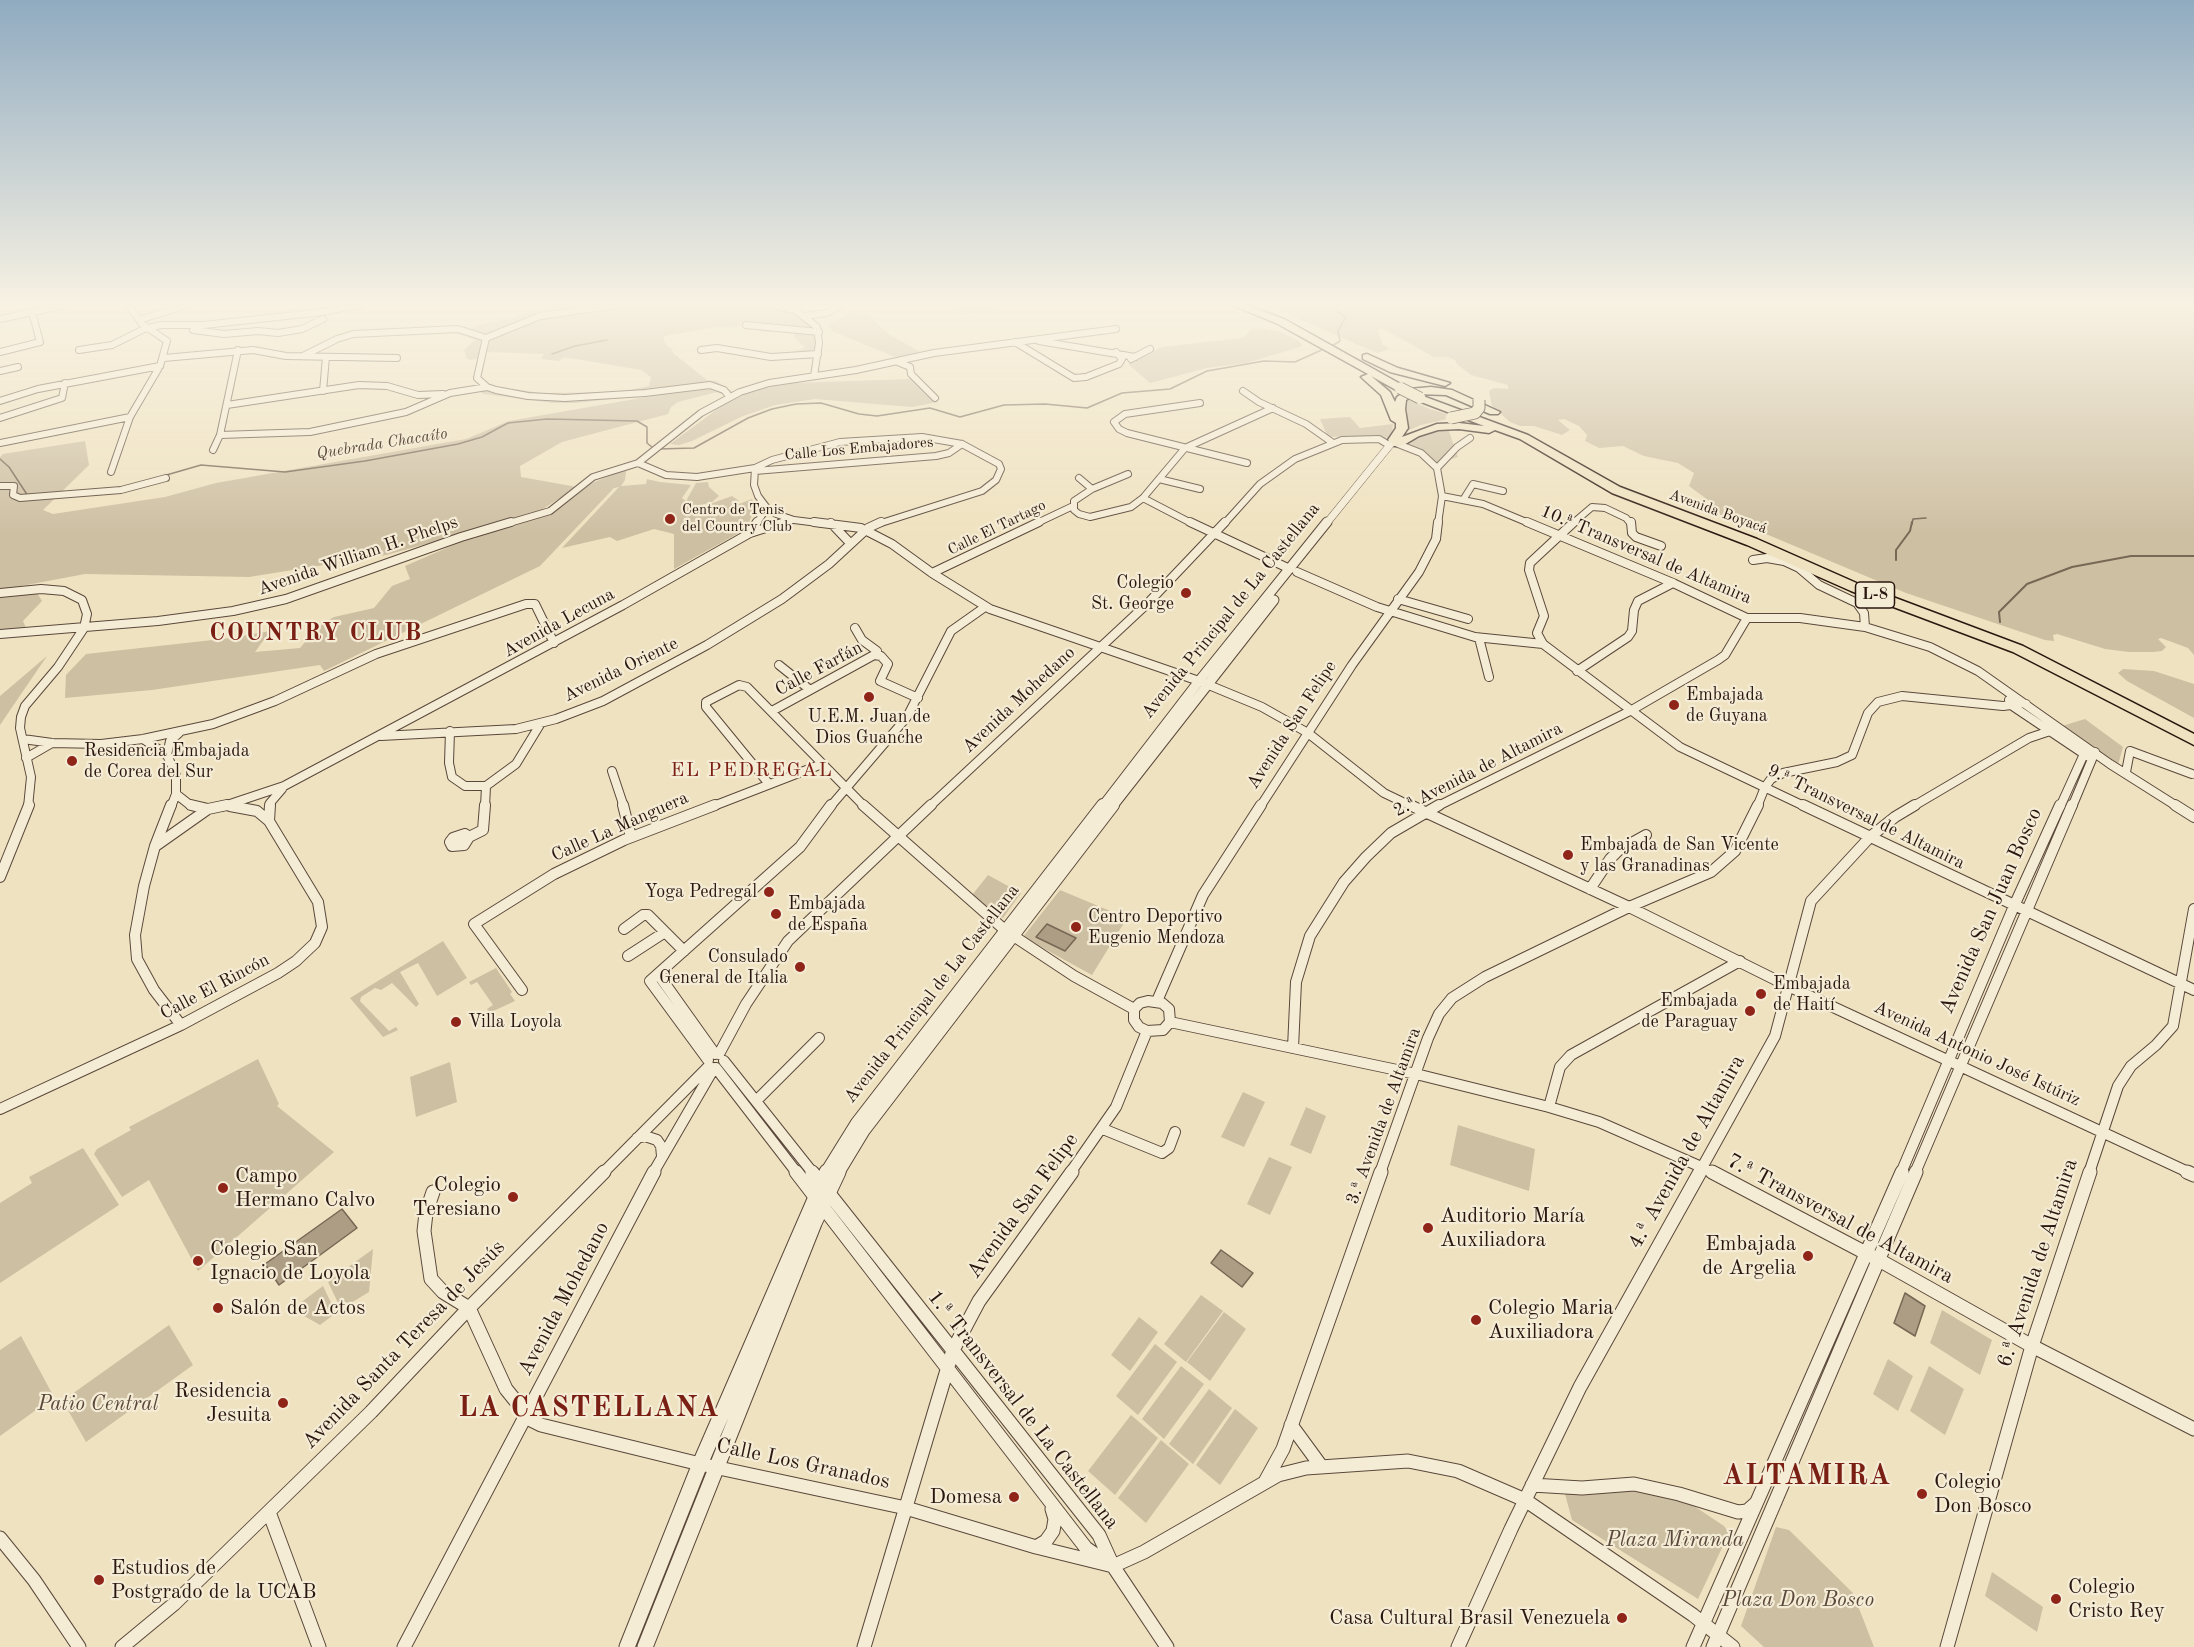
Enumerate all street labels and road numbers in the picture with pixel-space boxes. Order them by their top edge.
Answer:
street label: Calle Los Embajadores [784,434,934,464]
street label: Avenida Boyacá [1667,486,1769,538]
street label: Calle El Tartago [945,496,1049,560]
street label: Avenida Principal de La Castellana [1137,499,1325,723]
street label: 10.ª Transversal de Altamira [1537,501,1755,609]
street label: Avenida William H. Phelps [255,512,461,600]
road number: L-8 [1856,582,1894,608]
street label: Avenida Lecuna [500,584,618,662]
street label: Avenida Oriente [560,633,682,707]
street label: Calle Farfán [772,637,866,701]
street label: Avenida Mohedano [958,642,1080,758]
street label: Avenida San Felipe [1242,657,1342,793]
street label: 2.ª Avenida de Altamira [1390,718,1566,822]
street label: 9.ª Transversal de Altamira [1764,760,1968,874]
street label: Calle La Manguera [548,787,692,867]
street label: Avenida San Juan Bosco [1934,804,2048,1018]
street label: Avenida Principal de La Castellana [840,880,1024,1108]
street label: Calle El Rincón [157,949,273,1025]
street label: Avenida Antonio José Istúriz [1870,997,2084,1111]
street label: 3.ª Avenida de Altamira [1342,1025,1426,1207]
street label: 4.ª Avenida de Altamira [1623,1051,1751,1253]
street label: Avenida San Felipe [962,1128,1084,1284]
street label: 7.ª Transversal de Altamira [1722,1148,1958,1290]
street label: 6.ª Avenida de Altamira [1992,1155,2084,1371]
street label: Avenida Mohedano [513,1218,615,1380]
street label: Avenida Santa Teresa de Jesús [297,1235,511,1455]
street label: 1.ª Transversal de La Castellana [922,1285,1124,1535]
street label: Calle Los Granados [714,1433,892,1495]

